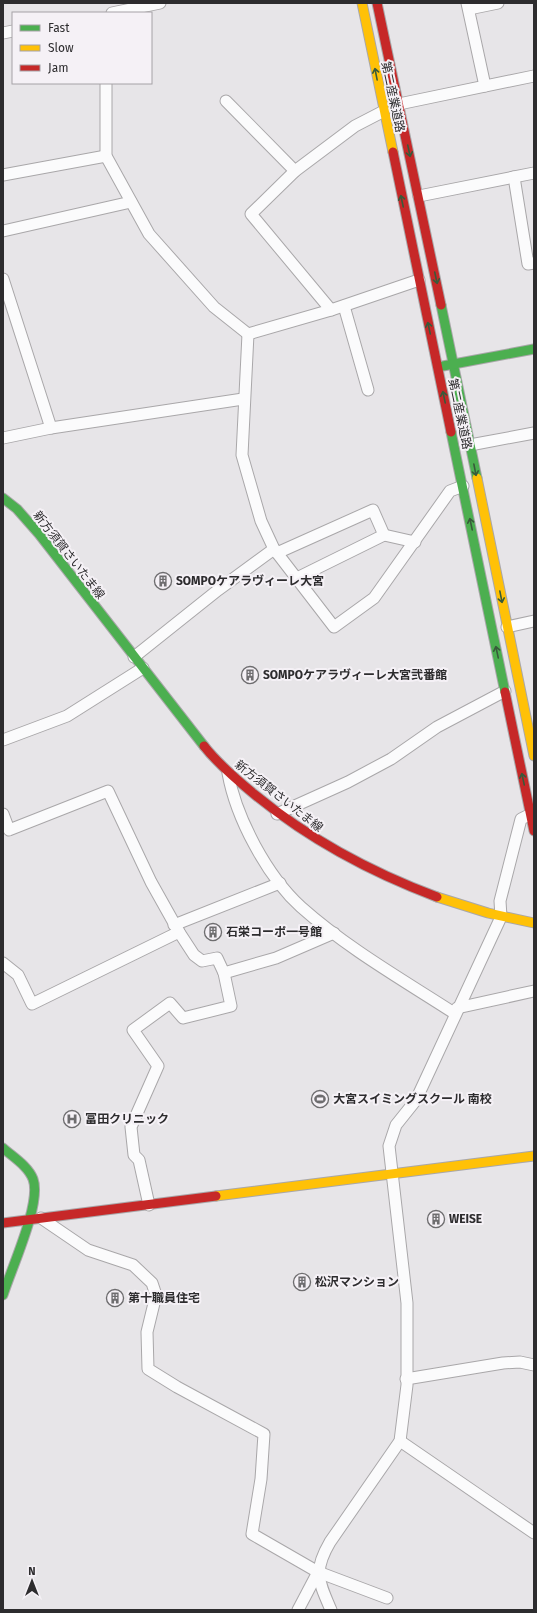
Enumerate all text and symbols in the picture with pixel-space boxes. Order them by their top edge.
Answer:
legend [12,12,152,84]
text: Fast [48,21,70,35]
text: Slow [48,41,74,55]
street label: 第二産業道路 [379,60,407,134]
text: Jam [48,61,68,75]
one-way arrow [372,68,380,81]
one-way arrow [406,144,414,157]
one-way arrow [398,195,406,208]
one-way arrow [432,271,440,284]
one-way arrow [425,322,433,335]
street label: 第二産業道路 [446,377,474,451]
one-way arrow [440,391,448,404]
one-way arrow [472,463,480,476]
street label: 新方須賀さいたま線 [30,508,108,602]
one-way arrow [466,518,474,531]
building icon: SOMPOケアラヴィーレ大宮 [153,571,173,591]
place label: SOMPOケアラヴィーレ大宮 [176,574,324,588]
one-way arrow [497,591,505,604]
one-way arrow [493,645,501,658]
building icon: SOMPOケアラヴィーレ大宮弐番館 [240,665,260,685]
place label: SOMPOケアラヴィーレ大宮弐番館 [263,668,447,682]
street label: 新方須賀さいたま線 [232,757,326,835]
one-way arrow [519,773,527,786]
building icon: 石栄コーポ一号館 [203,922,223,942]
place label: 石栄コーポ一号館 [226,925,322,939]
sports icon: 大宮スイミングスクール 南校 [310,1089,330,1109]
place label: 大宮スイミングスクール 南校 [333,1092,492,1106]
hospital icon: 冨田クリニック [62,1109,82,1129]
place label: 冨田クリニック [85,1112,169,1126]
building icon: WEISE [426,1209,446,1229]
place label: WEISE [449,1212,482,1226]
building icon: 松沢マンション [292,1272,312,1292]
place label: 松沢マンション [315,1275,399,1289]
building icon: 第十職員住宅 [105,1288,125,1308]
place label: 第十職員住宅 [128,1291,200,1305]
north arrow [12,1561,52,1601]
text: N [28,1565,36,1578]

